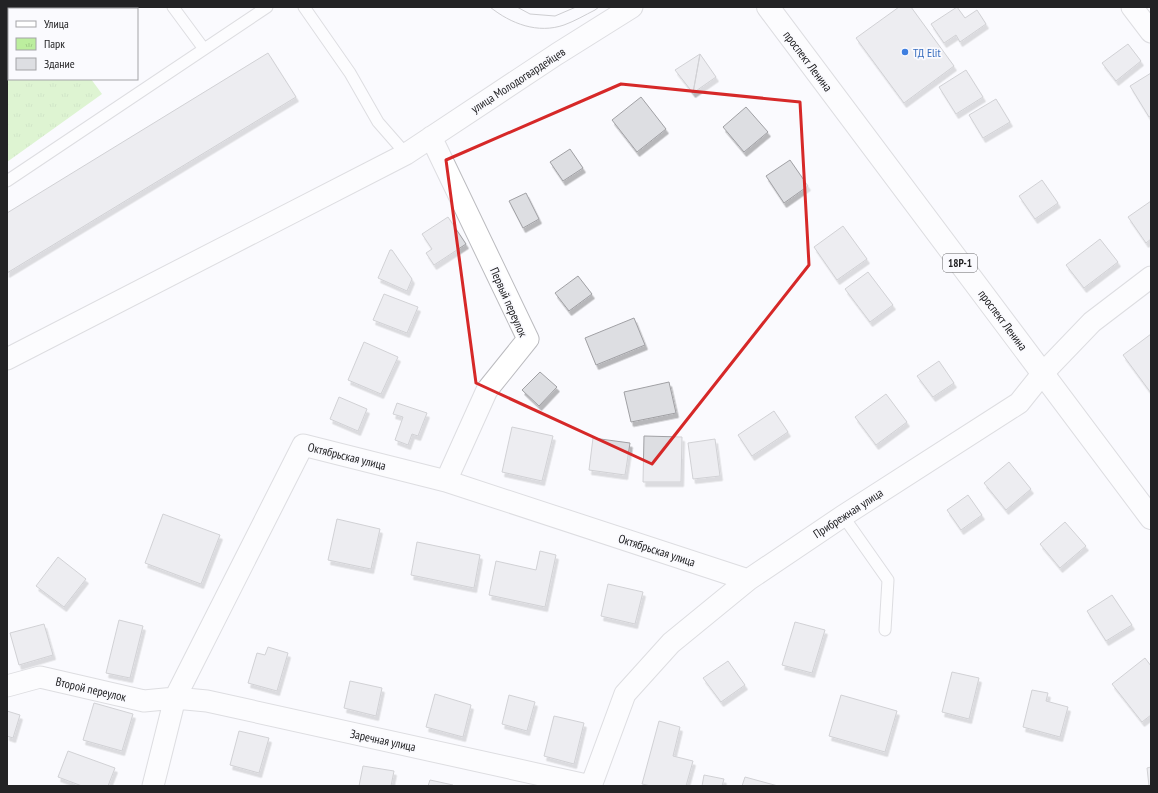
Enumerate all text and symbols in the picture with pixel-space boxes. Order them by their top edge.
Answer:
legend [8,8,138,80]
text: Улица [44,16,69,31]
street label: проспект Ленина [780,28,836,94]
text: Парк [44,36,65,51]
street label: улица Молодогвардейцев [468,44,568,116]
place label: ТД Elit [913,45,941,60]
marker: ТД Elit [900,47,910,57]
text: Здание [44,56,75,71]
road number: 18Р-1 [943,254,977,272]
street label: Первый переулок [487,265,531,340]
street label: проспект Ленина [975,287,1031,353]
street label: Октябрьская улица [306,439,388,473]
street label: Прибрежная улица [810,485,886,541]
street label: Октябрьская улица [617,531,698,570]
street label: Второй переулок [54,674,128,704]
street label: Заречная улица [349,726,417,754]

